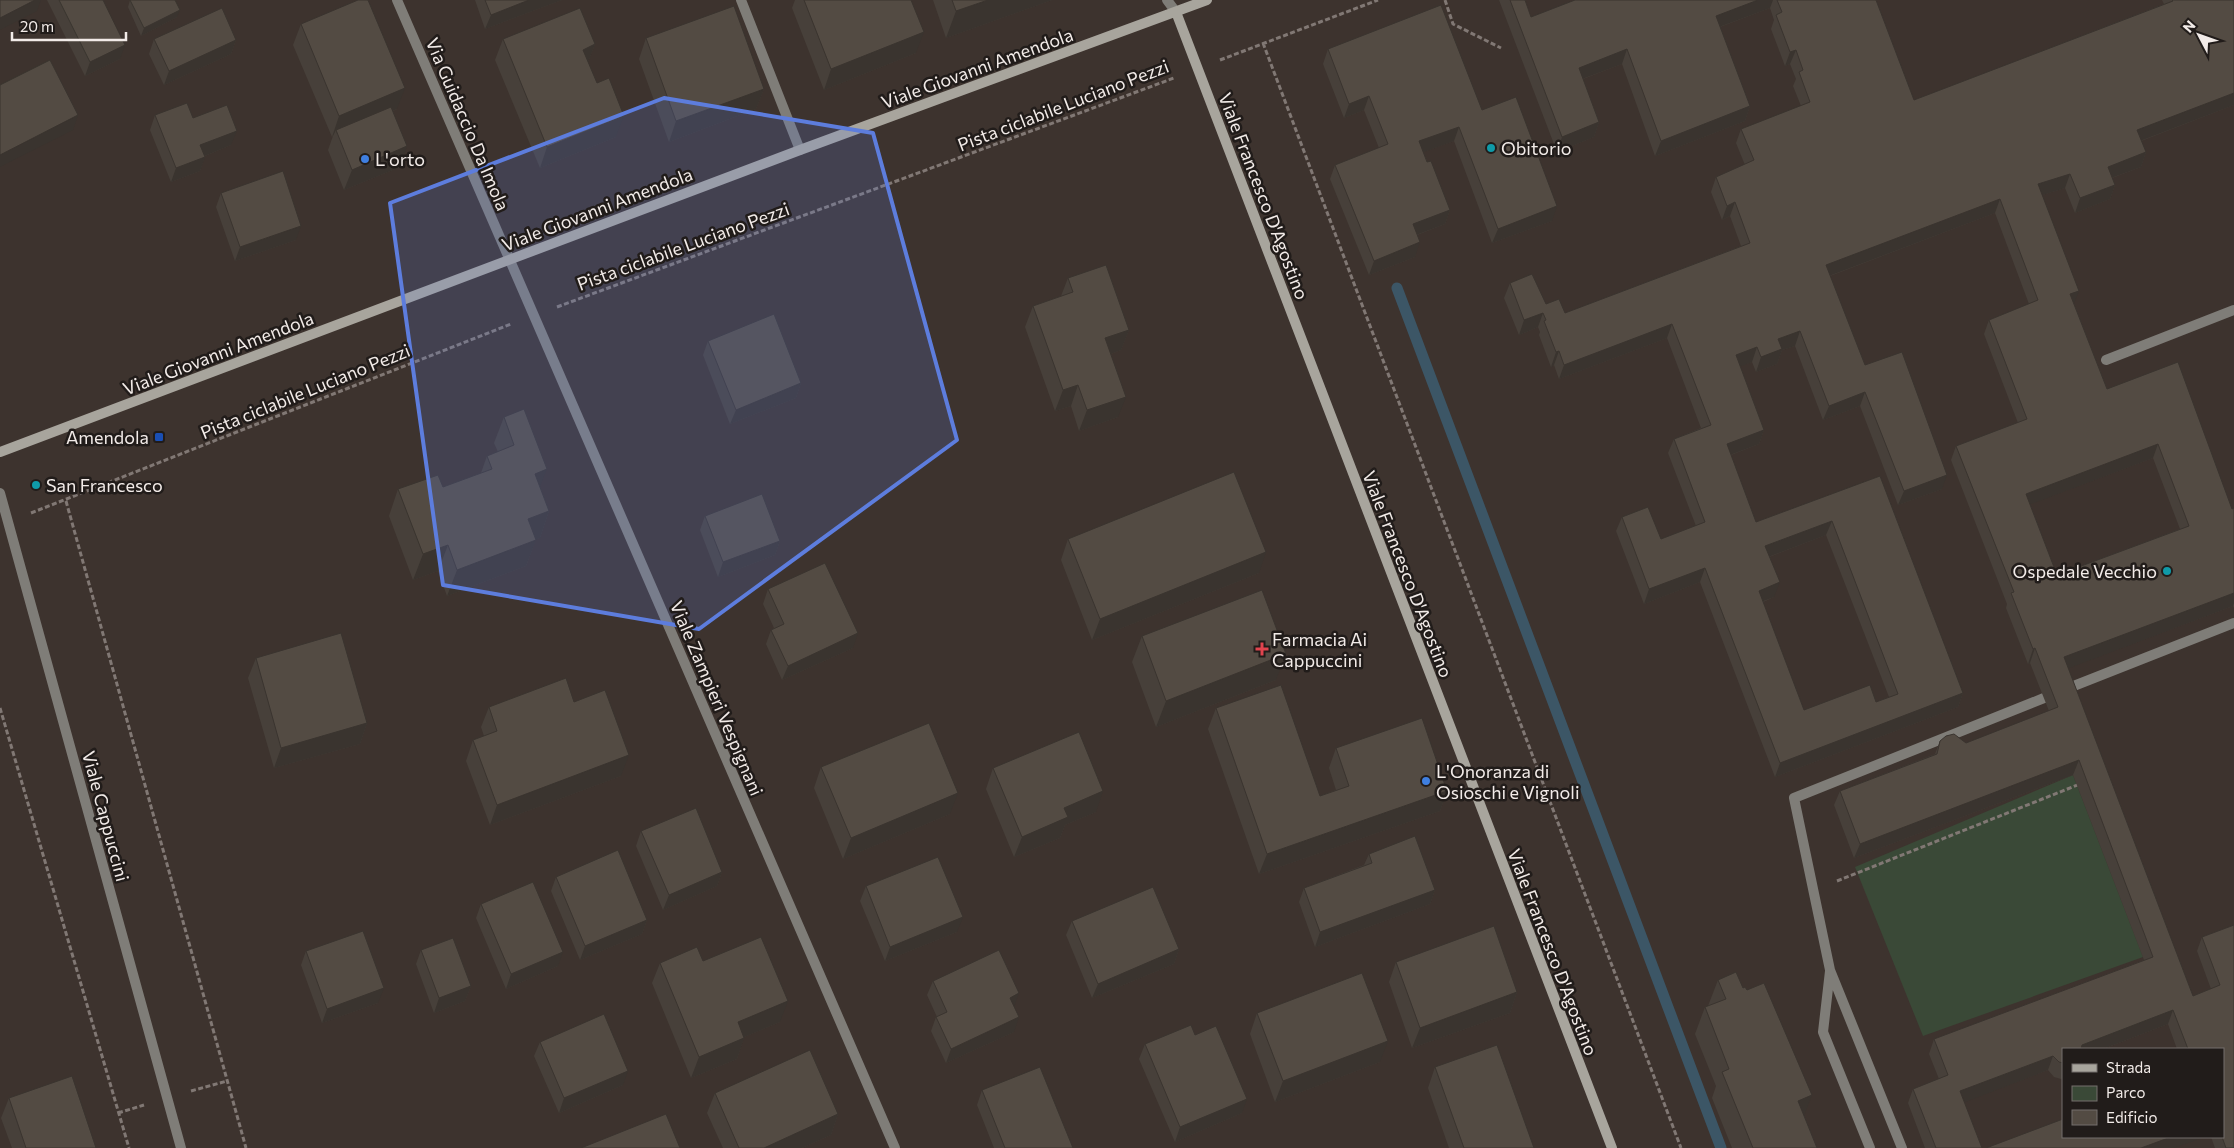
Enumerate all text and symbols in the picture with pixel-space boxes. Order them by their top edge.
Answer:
scale bar [12,10,126,42]
north arrow [2174,10,2224,60]
text: 20 m [20,17,54,35]
text: N [2179,17,2199,36]
street label: Viale Giovanni Amendola [878,23,1076,113]
street label: Via Guidaccio Da Imola [422,34,514,214]
street label: Pista ciclabile Luciano Pezzi [954,55,1172,155]
street label: Viale Francesco D'Agostino [1214,90,1314,302]
place label: Obitorio [1501,137,1572,159]
marker: Obitorio [1485,142,1497,154]
place label: L'orto [375,148,425,170]
marker: L'orto [359,153,371,165]
street label: Viale Giovanni Amendola [499,162,695,256]
street label: Pista ciclabile Luciano Pezzi [574,197,792,295]
street label: Viale Giovanni Amendola [120,306,316,400]
street label: Pista ciclabile Luciano Pezzi [197,339,413,443]
place label: Amendola [66,426,149,448]
marker: Amendola [153,431,165,443]
street label: Viale Francesco D'Agostino [1358,468,1458,680]
place label: San Francesco [46,474,163,496]
marker: San Francesco [30,479,42,491]
place label: Ospedale Vecchio [2013,560,2157,582]
marker: Ospedale Vecchio [2161,565,2173,577]
street label: Viale Zampieri Vespignani [666,597,768,799]
place label: Farmacia Ai Cappuccini [1272,628,1367,671]
marker: Farmacia Ai Cappuccini [1256,643,1268,655]
street label: Viale Cappuccini [78,748,134,884]
place label: L'Onoranza di Osioschi e Vignoli [1436,760,1580,803]
marker: L'Onoranza di Osioschi e Vignoli [1420,775,1432,787]
street label: Viale Francesco D'Agostino [1503,846,1603,1058]
legend [2062,1048,2224,1138]
text: Strada [2106,1058,2151,1076]
text: Parco [2106,1083,2145,1101]
text: Edificio [2106,1108,2157,1126]

